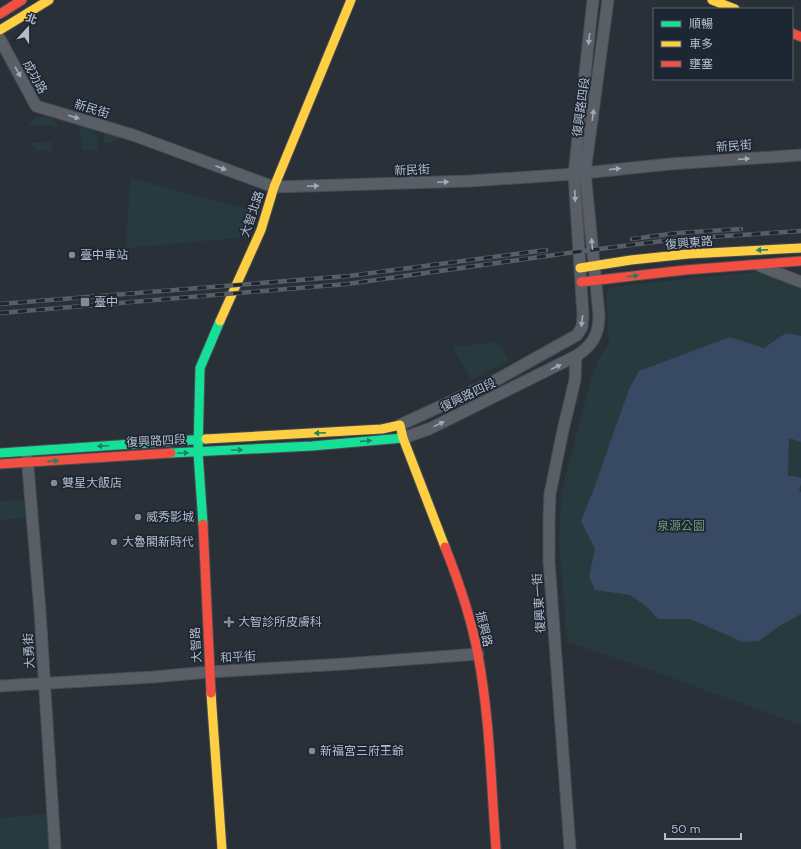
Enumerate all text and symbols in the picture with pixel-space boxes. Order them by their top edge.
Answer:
north arrow [8,8,48,48]
legend [653,8,793,80]
text: 北 [24,10,39,27]
text: 順暢 [689,16,713,32]
one-way arrow [586,33,592,45]
text: 車多 [689,36,713,52]
text: 壅塞 [689,56,713,72]
street label: 成功路 [19,57,51,97]
one-way arrow [15,67,22,78]
street label: 復興路四段 [569,76,593,138]
street label: 新民街 [72,96,112,122]
one-way arrow [590,109,596,121]
one-way arrow [68,114,80,120]
street label: 新民街 [715,137,753,155]
one-way arrow [738,155,750,162]
street label: 新民街 [394,161,430,179]
one-way arrow [216,165,228,171]
one-way arrow [608,166,621,173]
one-way arrow [437,179,450,185]
one-way arrow [307,183,320,189]
street label: 大智北路 [237,189,267,239]
one-way arrow [571,190,578,202]
street label: 復興東路 [664,233,714,253]
one-way arrow [588,238,595,250]
place label: 臺中車站 [80,247,128,263]
one-way arrow [755,247,768,253]
marker: 臺中車站 [67,250,77,260]
one-way arrow [627,273,639,280]
place label: 臺中 [94,294,118,310]
marker: 臺中 [79,296,91,308]
one-way arrow [579,315,585,327]
one-way arrow [550,363,561,370]
street label: 復興路四段 [438,375,498,415]
one-way arrow [433,421,445,427]
one-way arrow [314,429,326,436]
street label: 復興路四段 [126,431,186,451]
one-way arrow [360,438,372,445]
one-way arrow [96,443,109,449]
one-way arrow [231,446,243,453]
one-way arrow [177,449,189,456]
one-way arrow [47,457,59,464]
place label: 雙星大飯店 [62,475,122,491]
marker: 雙星大飯店 [49,478,59,488]
place label: 威秀影城 [146,509,194,525]
marker: 威秀影城 [133,512,143,522]
park label: 泉源公園 [657,518,705,534]
place label: 大魯閣新時代 [122,534,194,550]
marker: 大魯閣新時代 [109,537,119,547]
street label: 復興東一街 [529,573,549,633]
street label: 振興路 [472,610,496,648]
place label: 大智診所皮膚科 [238,614,322,630]
marker: 大智診所皮膚科 [223,616,235,628]
street label: 大智路 [187,627,205,663]
street label: 大勇街 [20,633,38,669]
street label: 和平街 [220,648,256,666]
place label: 新福宮三府王爺 [320,743,404,759]
marker: 新福宮三府王爺 [307,746,317,756]
scale bar [665,815,741,841]
text: 50 m [671,821,700,837]

